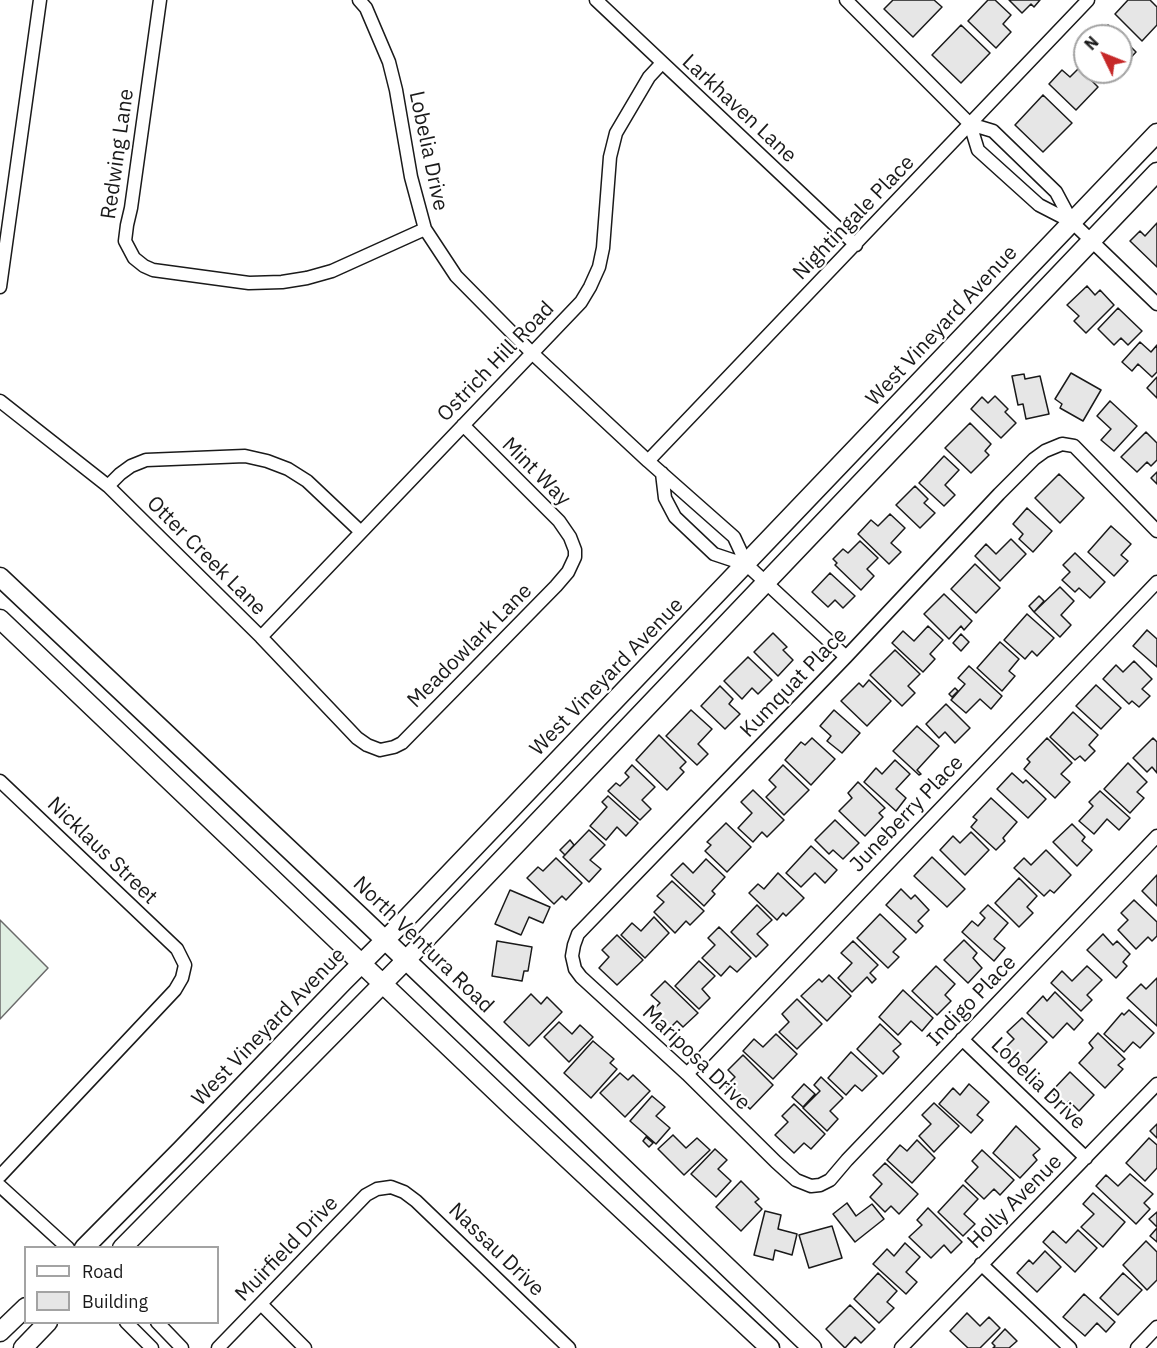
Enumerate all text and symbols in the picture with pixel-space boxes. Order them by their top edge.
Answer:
north arrow [1073,24,1133,84]
text: N [1080,32,1103,54]
street label: Larkhaven Lane [677,50,801,168]
street label: Redwing Lane [96,87,140,221]
street label: Lobelia Drive [403,89,453,213]
street label: Nightingale Place [788,150,920,286]
street label: West Vineyard Avenue [861,241,1023,411]
street label: Ostrich Hill Road [432,297,560,427]
street label: Mint Way [496,432,576,512]
street label: Otter Creek Lane [141,491,271,621]
street label: Meadowlark Lane [403,579,537,713]
street label: West Vineyard Avenue [525,593,689,761]
street label: Kumquat Place [735,623,853,743]
street label: Juneberry Place [845,750,969,878]
street label: Nicklaus Street [42,792,162,910]
street label: North Ventura Road [347,871,499,1019]
street label: West Vineyard Avenue [187,943,351,1111]
street label: Indigo Place [922,950,1022,1052]
street label: Mariposa Drive [637,1000,755,1116]
street label: Lobelia Drive [985,1033,1091,1135]
street label: Holly Avenue [963,1150,1067,1254]
street label: Muirfield Drive [230,1191,344,1307]
street label: Nassau Drive [443,1198,549,1302]
legend [24,1246,219,1324]
text: Road [82,1260,123,1283]
text: Building [82,1290,148,1313]

